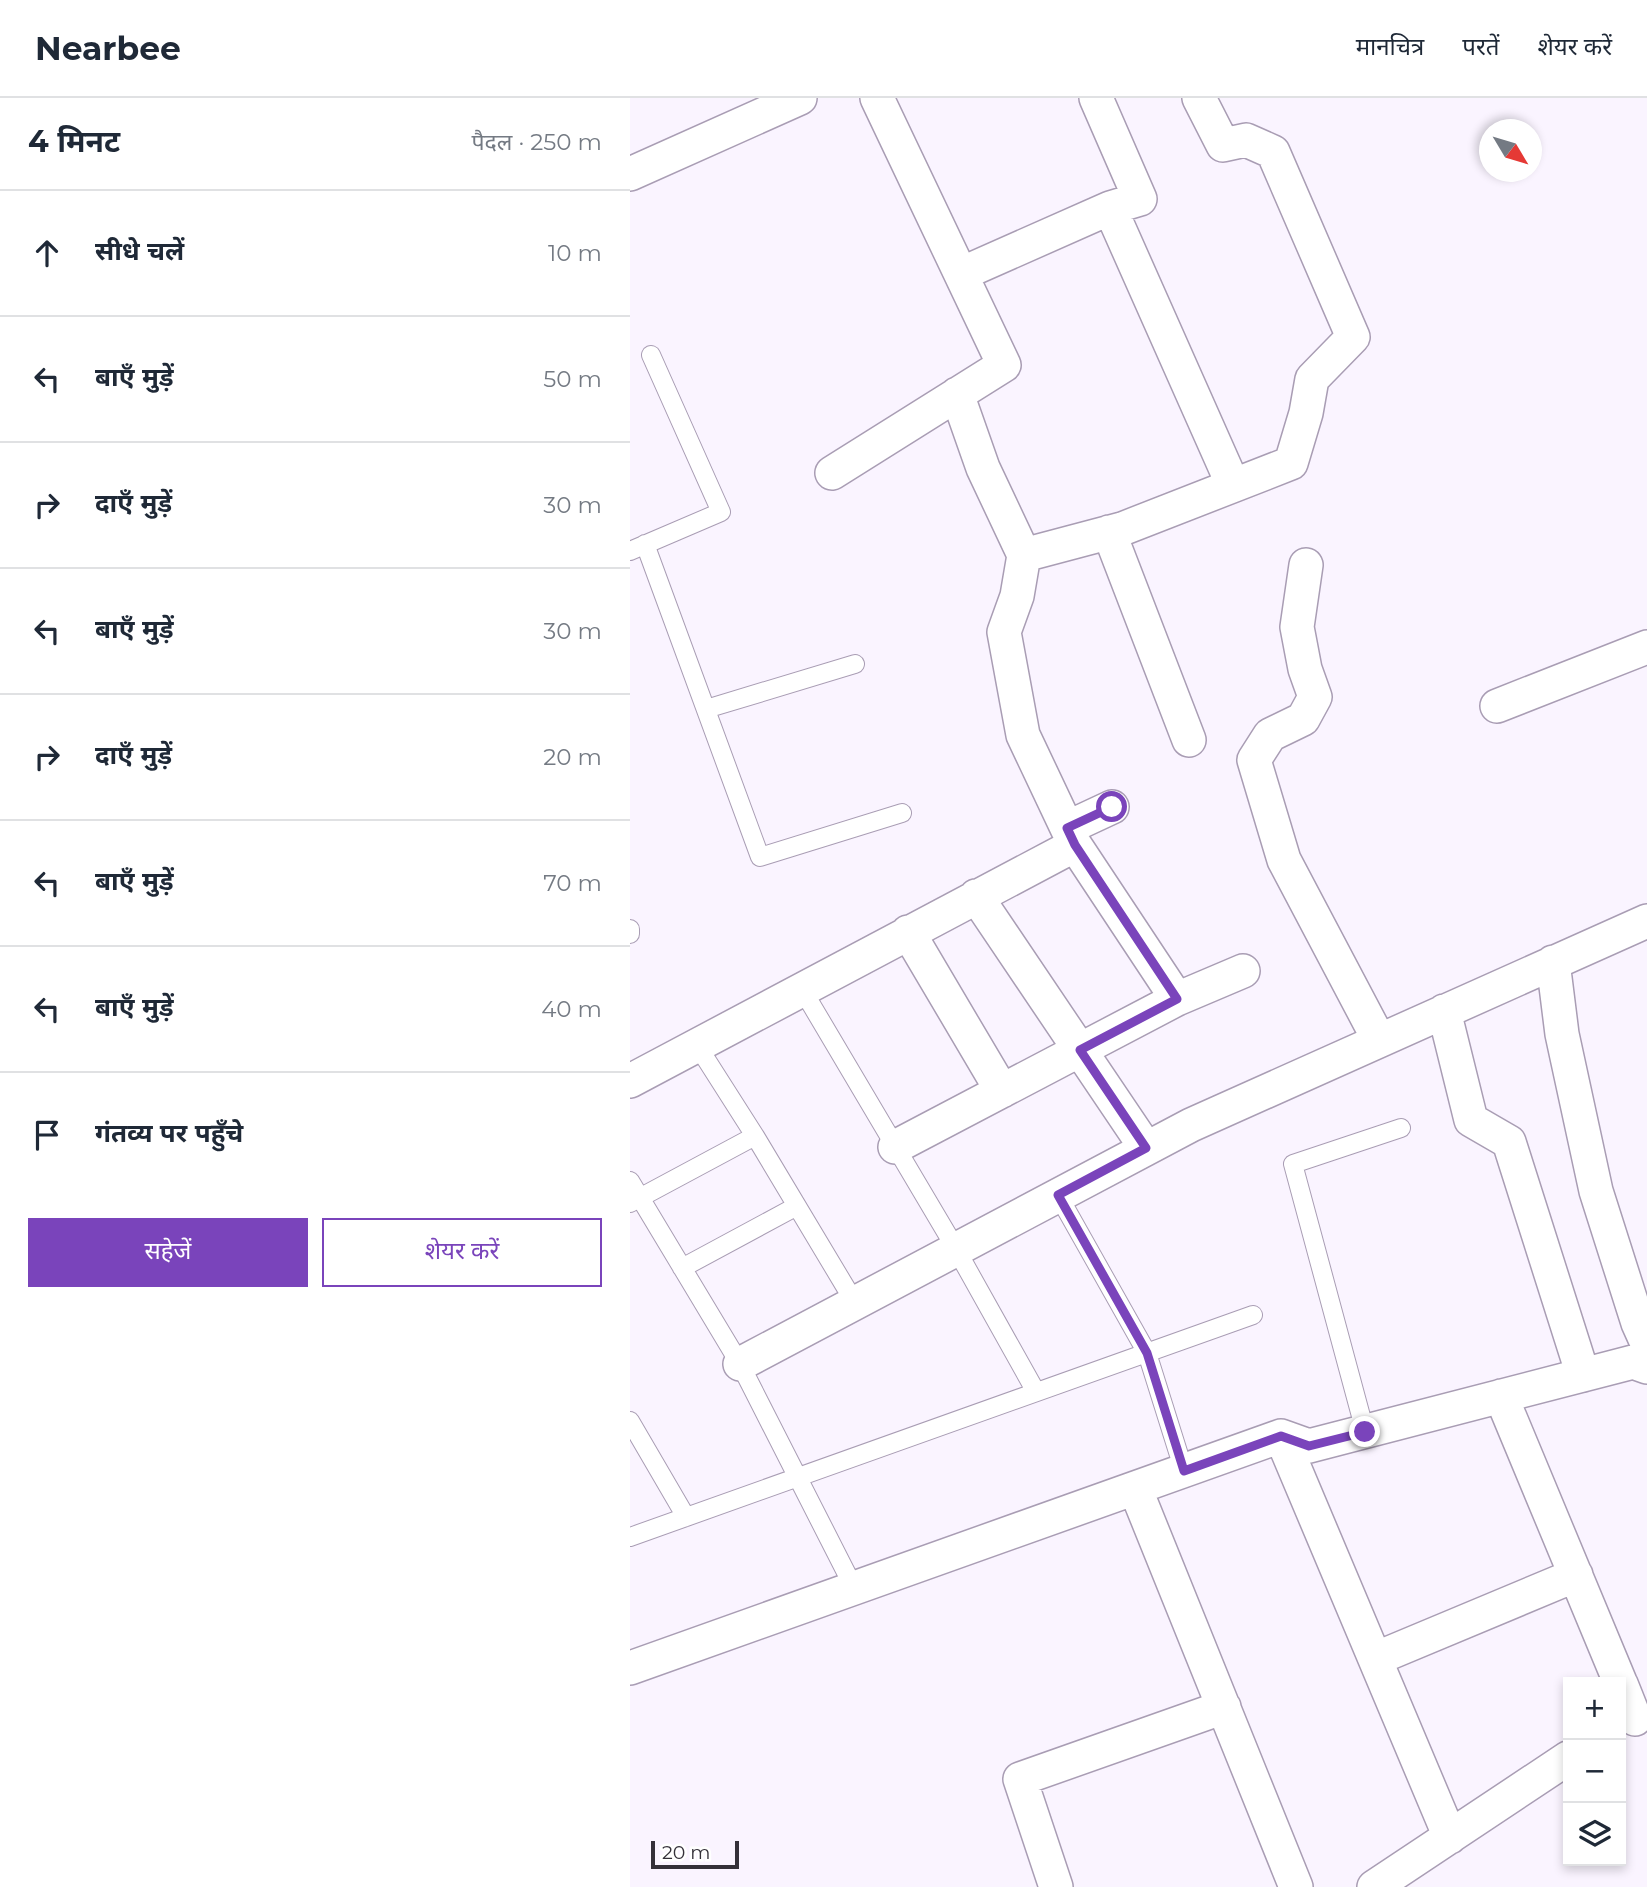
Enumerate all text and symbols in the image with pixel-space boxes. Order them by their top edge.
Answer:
text: Nearbee [35,28,181,68]
text: मानचित्र [1356,32,1424,61]
text: परतें [1462,32,1499,61]
text: शेयर करें [1537,32,1612,61]
north arrow [1479,119,1542,182]
text: 4 मिनट [28,123,120,160]
text: पैदल · 250 m [472,128,602,156]
icon: ahead [28,234,66,272]
text: सीधे चलें [95,235,184,267]
text: 10 m [548,239,602,267]
icon: left [28,360,66,398]
text: बाएँ मुड़ें [95,361,174,393]
text: 50 m [543,365,602,393]
icon: right [28,486,66,524]
text: दाएँ मुड़ें [95,487,172,519]
text: 30 m [543,491,602,519]
icon: left [28,612,66,650]
text: बाएँ मुड़ें [95,613,174,645]
text: 30 m [543,617,602,645]
icon: right [28,738,66,776]
text: दाएँ मुड़ें [95,739,172,771]
text: 20 m [543,743,602,771]
route start [1096,791,1127,822]
icon: left [28,864,66,902]
text: बाएँ मुड़ें [95,865,174,897]
text: 70 m [543,869,602,897]
icon: left [28,990,66,1028]
text: बाएँ मुड़ें [95,991,174,1023]
text: 40 m [541,995,602,1023]
icon: arrive [28,1116,66,1154]
text: गंतव्य पर पहुँचे [95,1117,243,1149]
button: सहेजें [28,1218,308,1287]
button: शेयर करें [322,1218,602,1287]
route end [1349,1416,1380,1447]
map controls [1563,1677,1626,1866]
button: + [1563,1677,1626,1740]
button: − [1563,1740,1626,1803]
button: layers [1563,1803,1626,1866]
scale bar [651,1838,738,1870]
text: 20 m [662,1841,710,1864]

